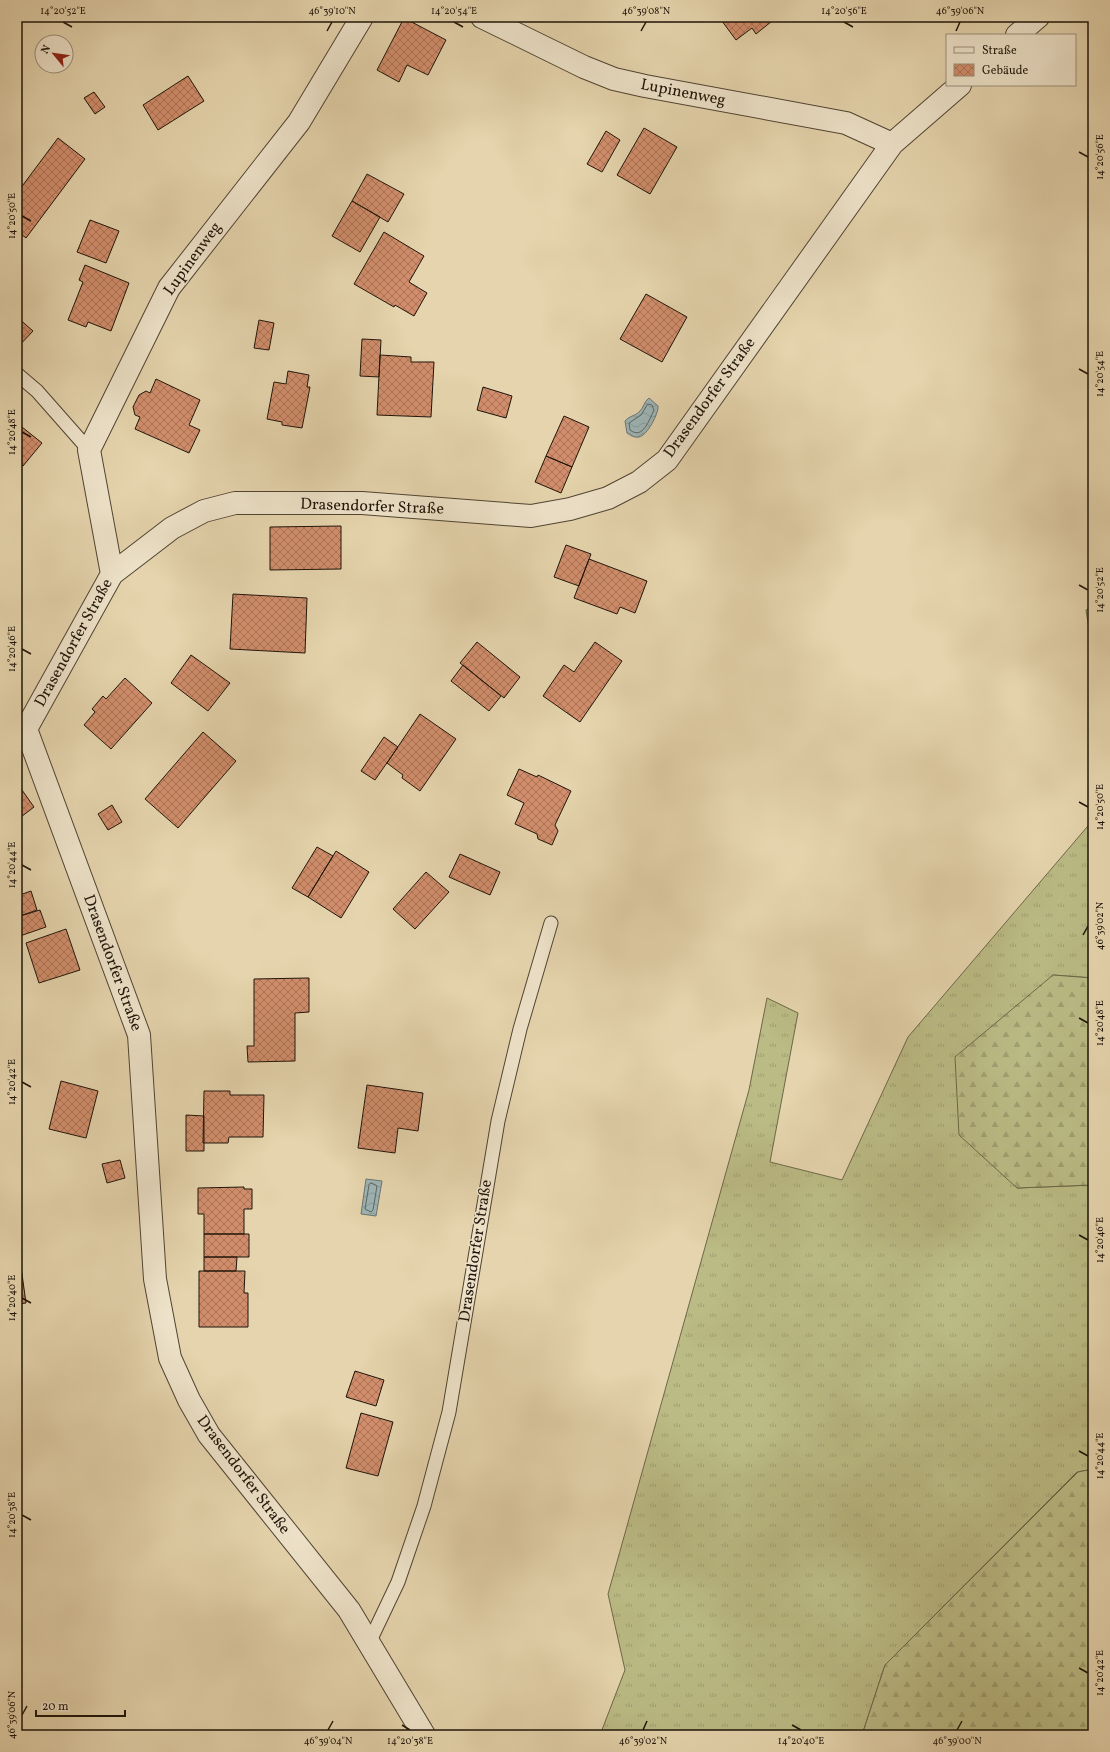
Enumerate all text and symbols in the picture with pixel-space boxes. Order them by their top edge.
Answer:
text: 14°20'52"E [40,4,86,18]
text: 46°39'10"N [308,4,356,18]
text: 14°20'54"E [431,4,477,18]
text: 46°39'08"N [622,4,671,18]
text: 14°20'56"E [821,4,867,18]
text: 46°39'06"N [936,4,985,18]
north arrow [34,34,74,74]
legend [946,34,1076,86]
text: N [38,43,55,57]
text: Straße [982,43,1017,59]
text: Gebäude [982,63,1029,79]
street label: Lupinenweg [639,74,727,112]
text: 14°20'56"E [1093,134,1107,180]
text: 14°20'50"E [5,193,19,239]
street label: Lupinenweg [159,218,227,300]
street label: Drasendorfer Straße [659,333,761,463]
text: 14°20'54"E [1093,351,1107,397]
text: 14°20'48"E [5,409,19,455]
street label: Drasendorfer Straße [300,493,444,521]
text: 14°20'52"E [1093,567,1107,613]
street label: Drasendorfer Straße [30,575,118,711]
text: 14°20'46"E [5,626,19,672]
text: 14°20'50"E [1093,784,1107,830]
text: 14°20'44"E [5,842,19,888]
street label: Drasendorfer Straße [77,892,147,1034]
text: 46°39'02"N [1093,901,1107,950]
text: 14°20'48"E [1093,1000,1107,1046]
text: 14°20'42"E [5,1059,19,1105]
street label: Drasendorfer Straße [454,1178,498,1324]
text: 14°20'46"E [1093,1217,1107,1263]
text: 14°20'40"E [5,1275,19,1321]
street label: Drasendorfer Straße [191,1411,295,1539]
text: 14°20'44"E [1093,1433,1107,1479]
text: 14°20'38"E [5,1492,19,1538]
text: 14°20'42"E [1093,1650,1107,1696]
text: 46°39'06"N [5,1690,19,1739]
scale bar [36,1692,125,1718]
text: 20 m [42,1699,69,1715]
text: 46°39'04"N [304,1734,353,1748]
text: 14°20'38"E [387,1734,433,1748]
text: 46°39'02"N [619,1734,668,1748]
text: 14°20'40"E [778,1734,824,1748]
text: 46°39'00"N [932,1734,982,1748]

